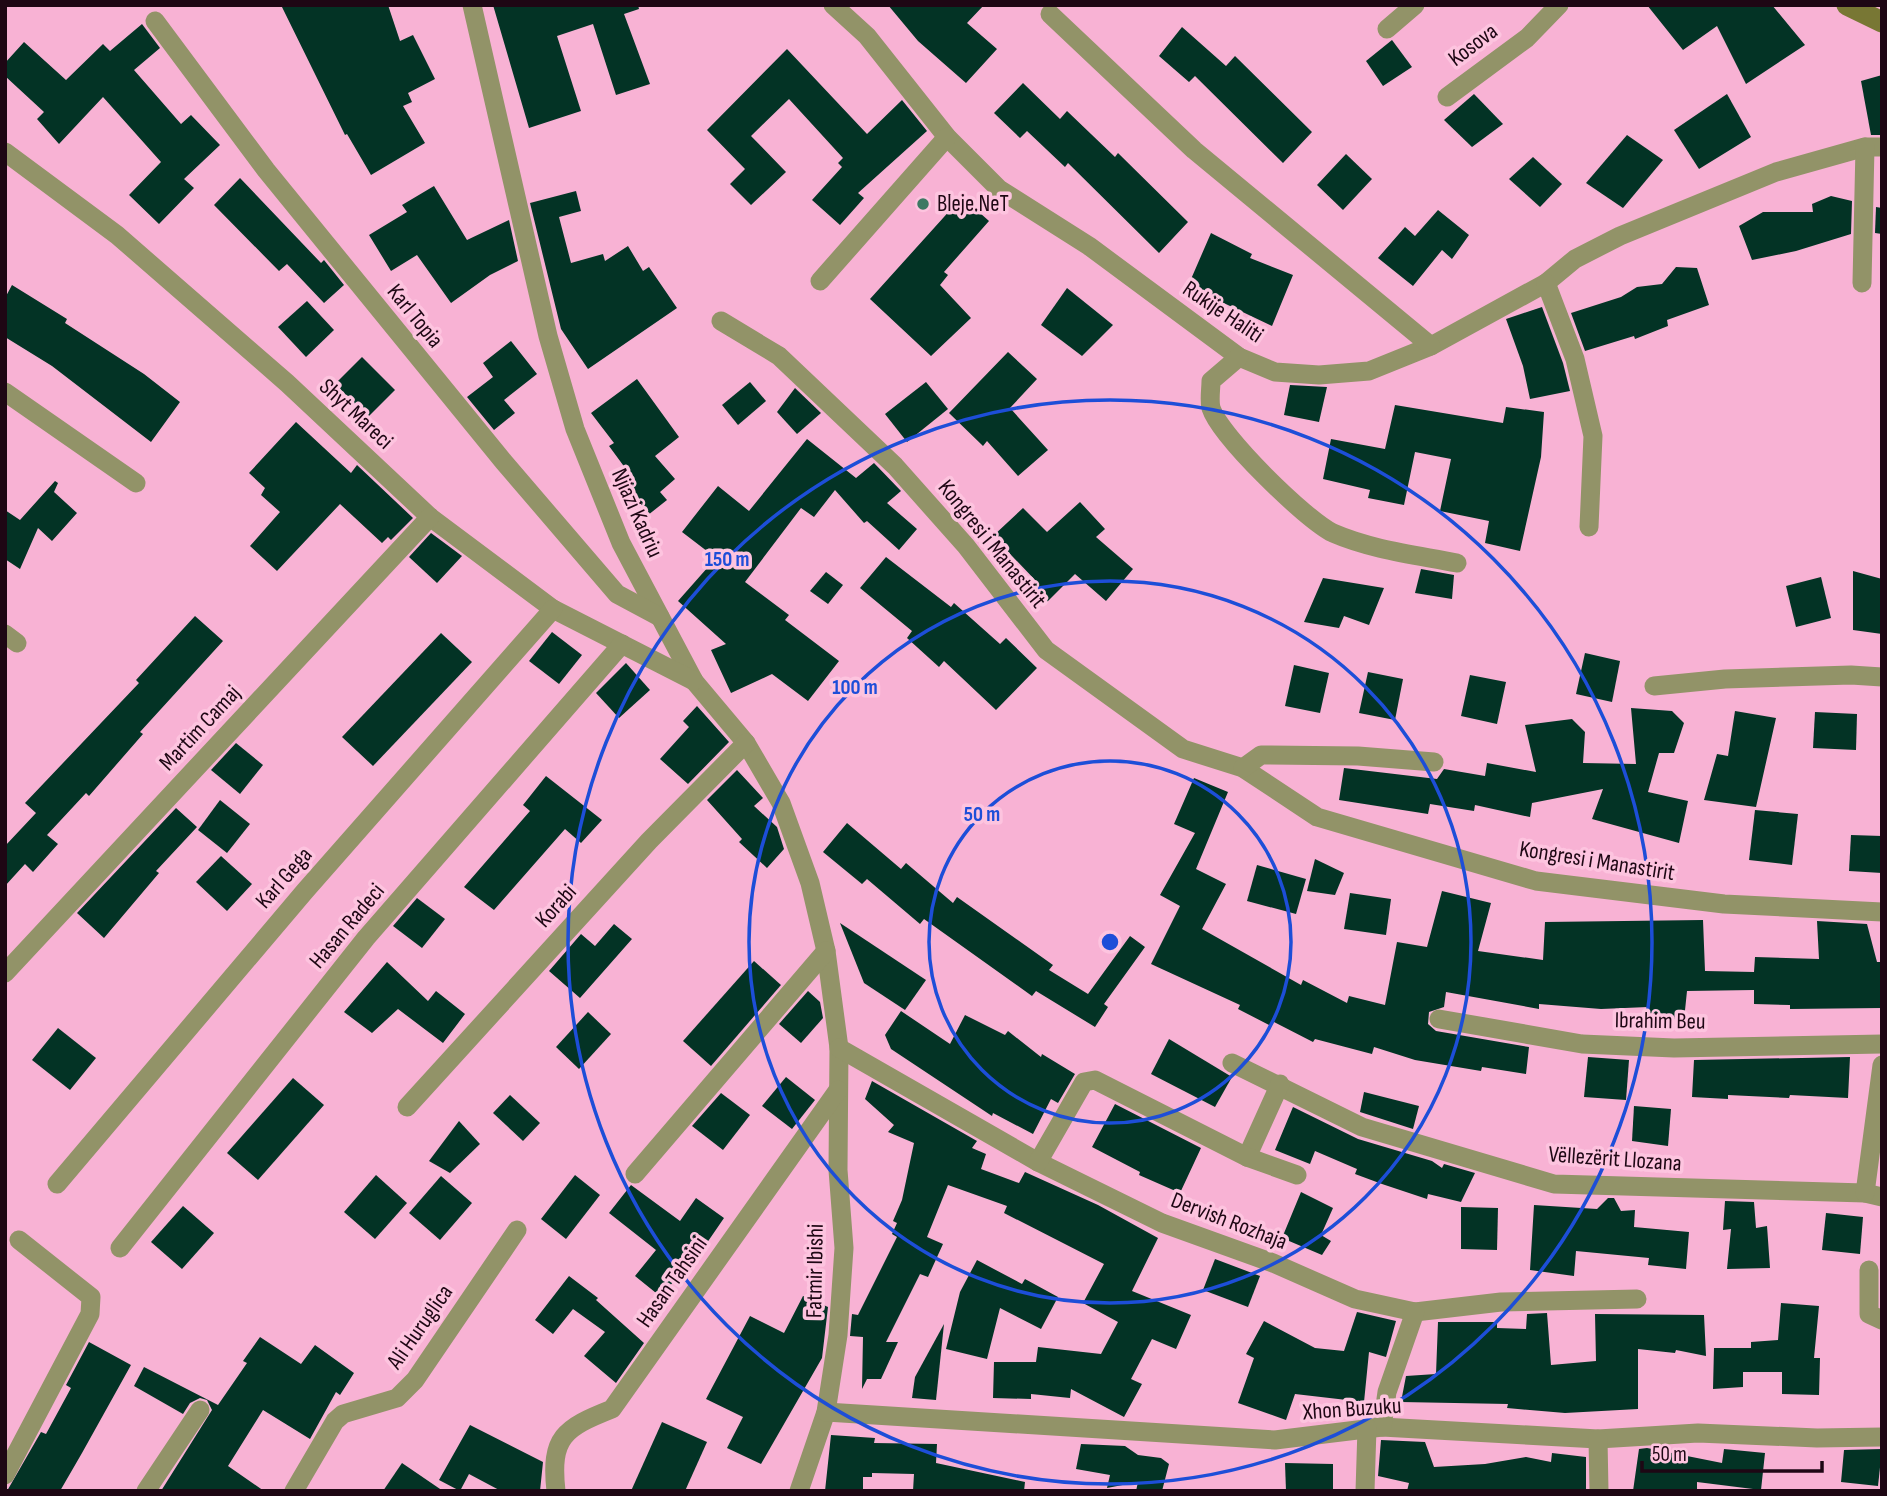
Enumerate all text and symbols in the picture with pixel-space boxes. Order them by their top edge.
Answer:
street label: Kosova [1443,17,1503,73]
place label: Bleje.NeT [937,190,1009,218]
marker: Bleje.NeT [915,196,931,212]
street label: Rukije Haliti [1177,275,1269,349]
street label: Karl Topia [381,279,449,353]
street label: Shyt Mareci [313,373,399,455]
street label: Njiazi Kadriu [605,464,669,562]
street label: Kongresi i Manastirit [932,474,1052,614]
text: 150 m [705,547,749,572]
text: 100 m [832,675,878,700]
street label: Martim Camaj [153,680,247,776]
text: 50 m [964,802,1000,827]
street label: Kongresi i Manastirit [1517,835,1677,887]
street label: Karl Gega [250,842,318,914]
street label: Hasan Radeci [303,878,391,974]
street label: Korabi [529,879,583,933]
centre of rings [1098,930,1122,954]
street label: Ibrahim Beu [1614,1006,1706,1036]
street label: Vëllezërit Llozana [1547,1140,1683,1178]
street label: Dervish Rozhaja [1167,1186,1291,1256]
street label: Fatmir Ibishi [800,1224,830,1318]
street label: Hasan Tahsini [631,1231,713,1333]
street label: Ali Huruglica [380,1280,459,1375]
street label: Xhon Buzuku [1301,1392,1402,1426]
scale bar [1642,1430,1822,1474]
text: 50 m [1652,1442,1687,1467]

